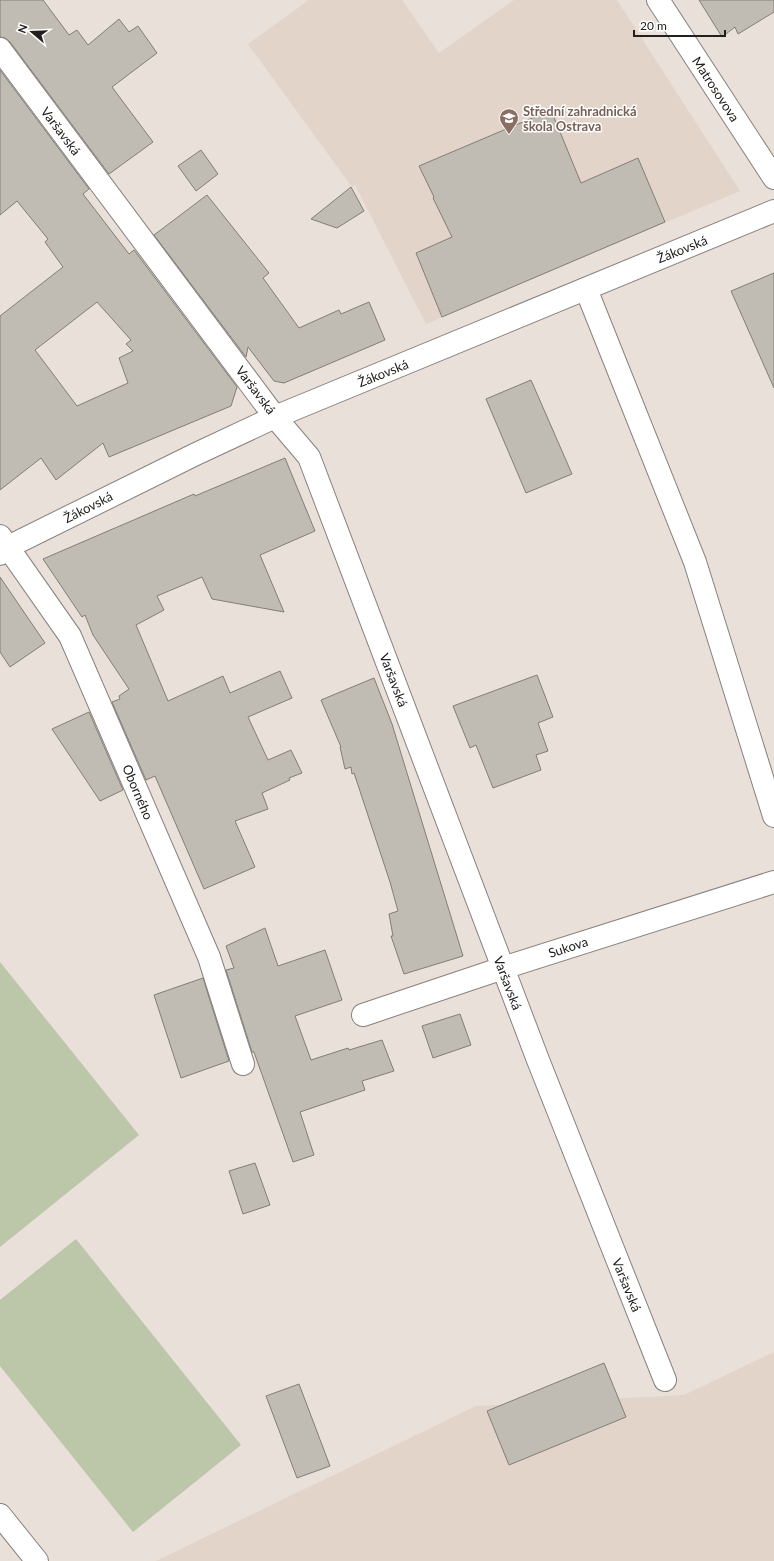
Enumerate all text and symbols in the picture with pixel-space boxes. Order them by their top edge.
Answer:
north arrow [12,12,52,52]
scale bar [634,12,725,38]
text: 20 m [640,18,667,33]
text: N [15,22,30,35]
street label: Matrosovova [689,53,743,125]
place label: Střední zahradnická škola Ostrava [523,103,637,134]
street label: Varšavská [38,104,84,158]
school or university icon: Střední zahradnická škola Ostrava [498,107,520,135]
street label: Žákovská [654,232,710,266]
street label: Žákovská [355,356,411,390]
street label: Varšavská [233,363,279,417]
street label: Žákovská [61,488,115,526]
street label: Varšavská [376,651,412,709]
street label: Oborného [119,762,157,822]
street label: Sukova [546,933,590,961]
street label: Varšavská [490,954,526,1012]
street label: Varšavská [609,1256,645,1314]

